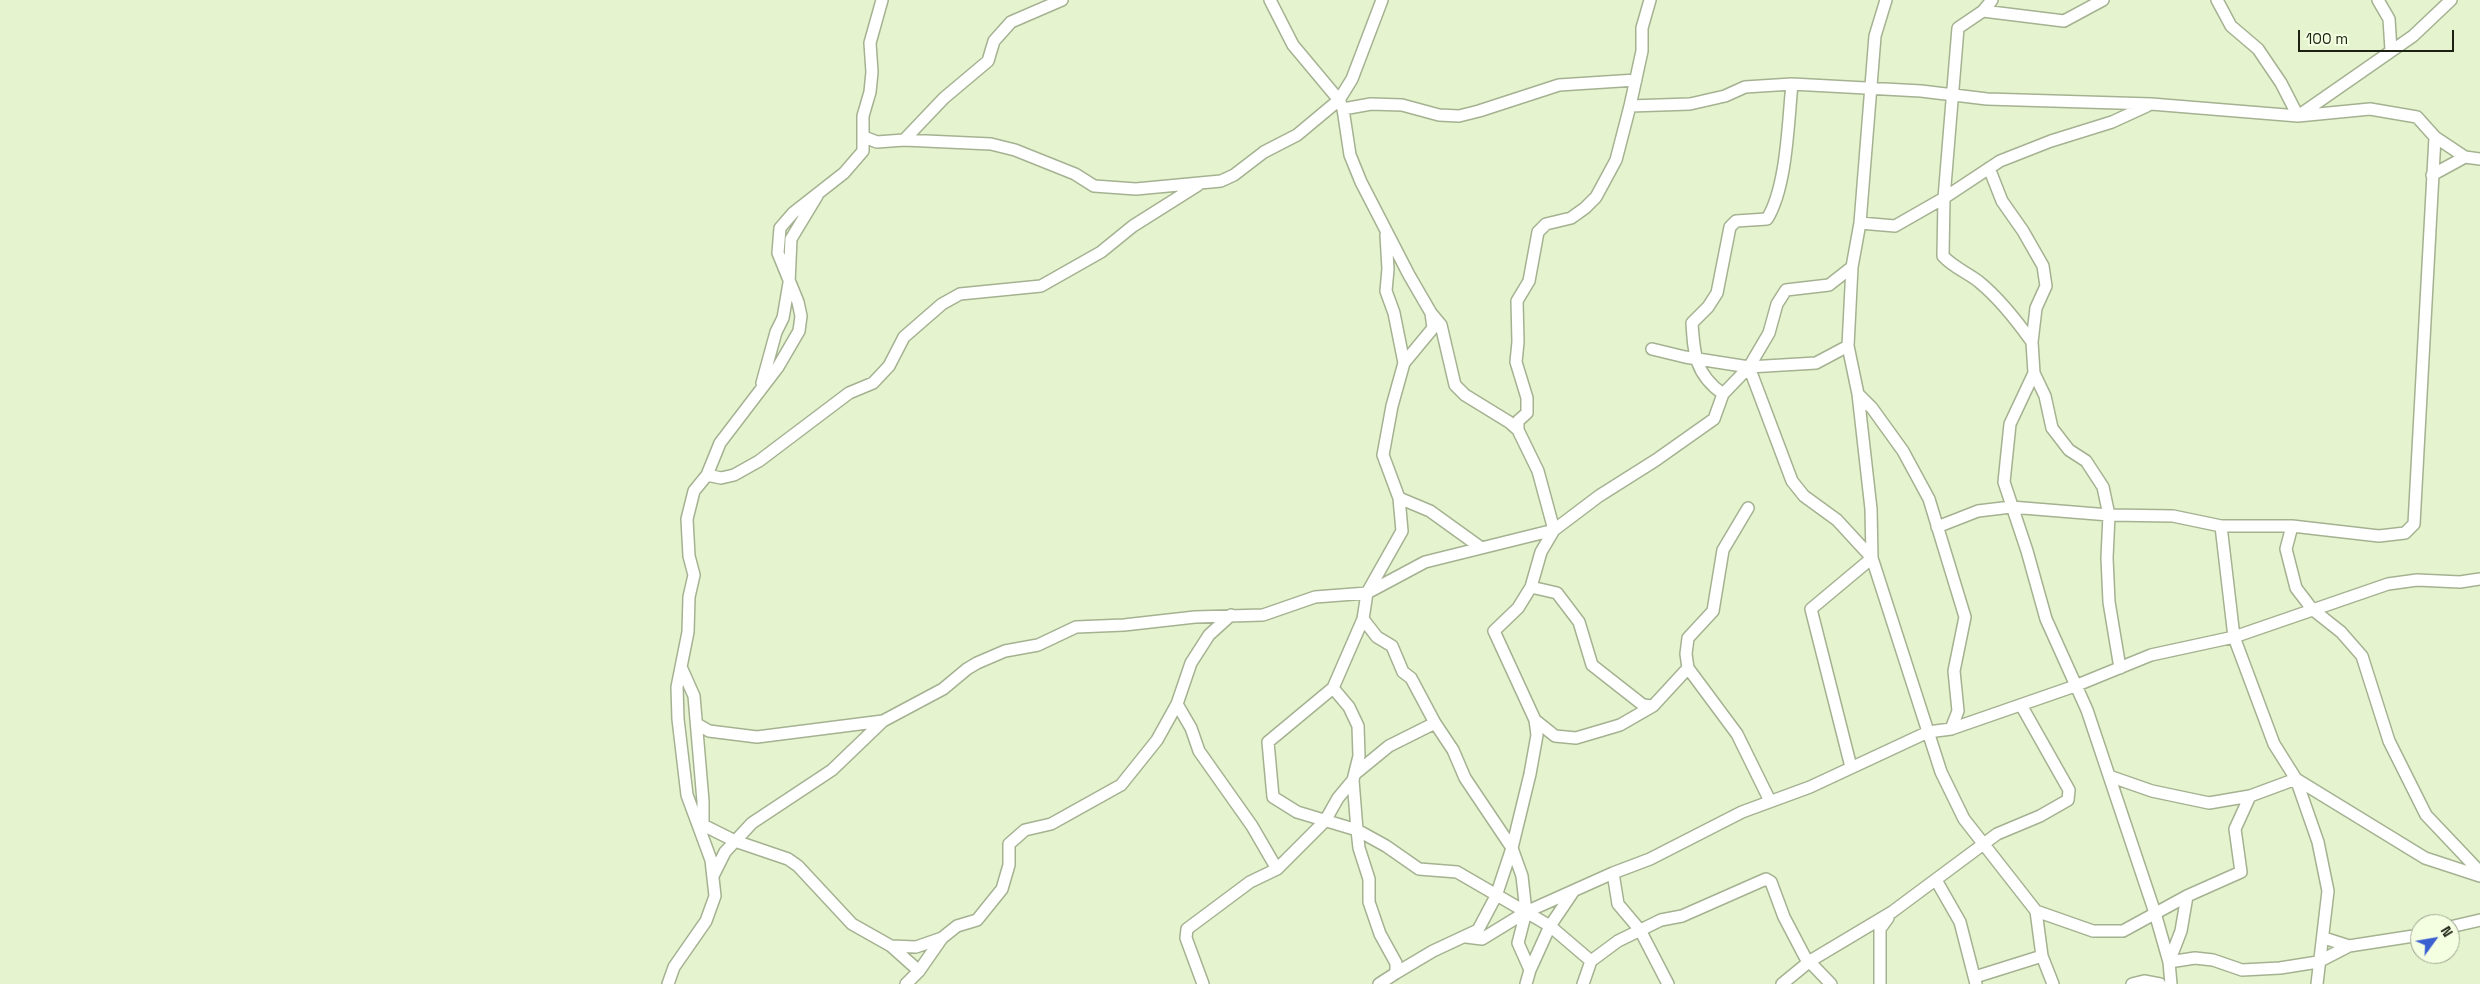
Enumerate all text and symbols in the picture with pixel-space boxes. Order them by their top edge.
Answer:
scale bar [2300,20,2456,52]
text: 100 m [2306,29,2348,48]
north arrow [2410,914,2460,964]
text: N [2437,923,2457,940]

